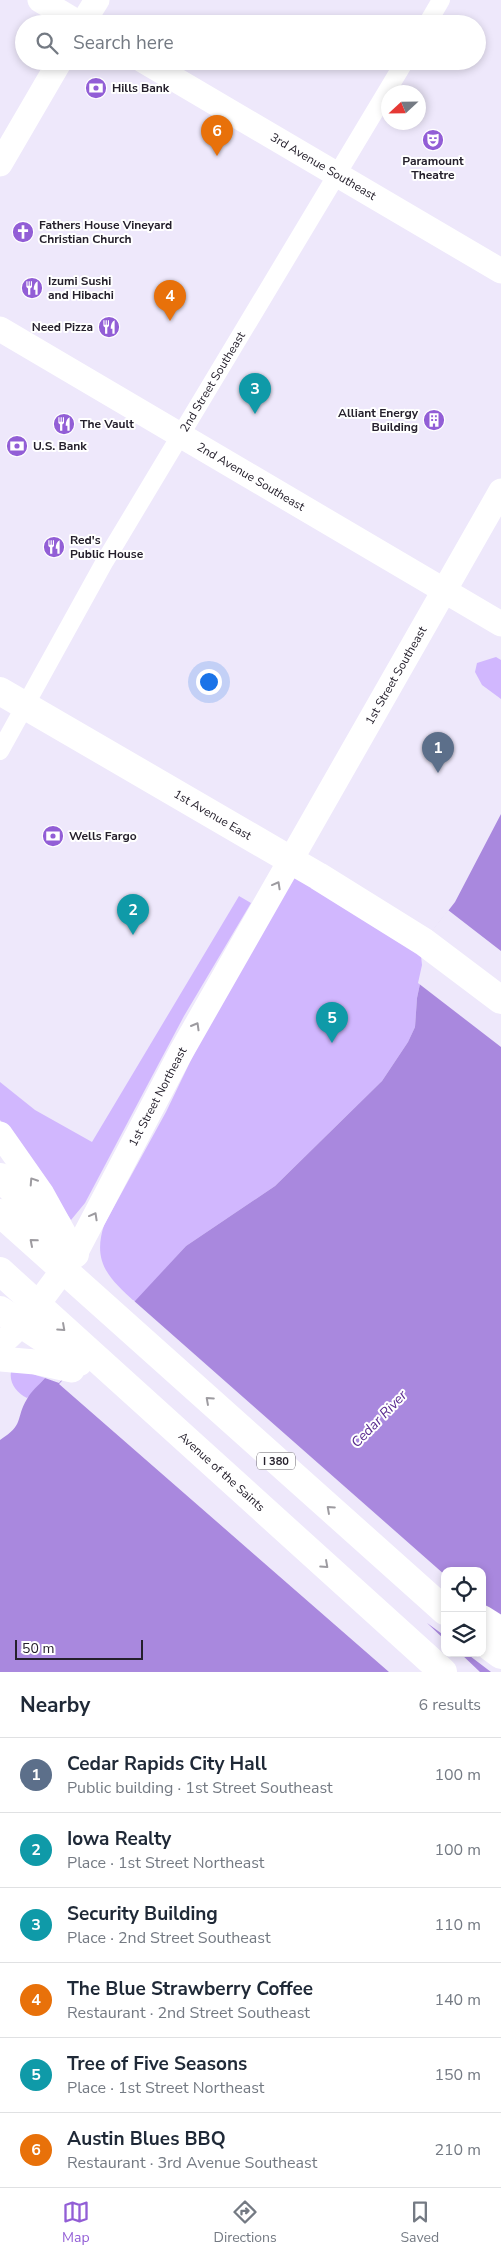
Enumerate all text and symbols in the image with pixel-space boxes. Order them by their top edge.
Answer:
search box [15,15,486,70]
icon: search [33,29,61,57]
text: Search here [73,30,174,56]
bank icon: Hills Bank [84,76,108,100]
place label: Hills Bank [112,80,170,96]
north arrow [381,85,426,130]
pin: 6 [201,115,233,156]
theatre icon: Paramount Theatre [421,128,445,152]
street label: 3rd Avenue Southeast [267,129,380,204]
place label: Paramount Theatre [402,153,464,183]
place label: Fathers House Vineyard Christian Church [39,217,172,247]
church icon: Fathers House Vineyard Christian Church [11,220,35,244]
place label: Izumi Sushi and Hibachi [48,273,114,303]
restaurant icon: Izumi Sushi and Hibachi [20,276,44,300]
pin: 4 [154,280,186,321]
restaurant icon: Need Pizza [97,315,121,339]
place label: Need Pizza [32,319,93,335]
street label: 2nd Street Southeast [176,328,249,435]
pin: 3 [239,373,271,414]
place label: Alliant Energy Building [338,405,419,435]
building icon: Alliant Energy Building [422,408,446,432]
restaurant icon: The Vault [52,412,76,436]
place label: The Vault [80,416,134,432]
bank icon: U.S. Bank [5,434,29,458]
place label: U.S. Bank [33,438,87,454]
street label: 2nd Avenue Southeast [194,439,308,515]
place label: Red's Public House [70,532,144,562]
restaurant icon: Red's Public House [42,535,66,559]
street label: 1st Street Southeast [362,623,431,727]
your location [196,669,222,695]
pin: 1 [422,732,454,773]
street label: 1st Avenue East [171,786,255,844]
bank icon: Wells Fargo [41,824,65,848]
place label: Wells Fargo [69,828,137,844]
one-way arrow [270,882,280,891]
pin: 2 [117,894,149,935]
pin: 5 [316,1002,348,1043]
one-way arrow [190,1023,200,1032]
street label: 1st Street Northeast [125,1043,191,1149]
one-way arrow [30,1178,40,1187]
one-way arrow [88,1212,98,1221]
one-way arrow [30,1239,39,1248]
one-way arrow [56,1322,65,1331]
water label: Cedar River [347,1386,412,1452]
one-way arrow [206,1397,215,1406]
street label: Avenue of the Saints [175,1428,269,1515]
road number: I 380 [257,1452,295,1470]
one-way arrow [326,1506,335,1515]
one-way arrow [320,1560,329,1569]
map controls [441,1567,486,1657]
button: locate [441,1567,486,1612]
button: layers [441,1612,486,1657]
scale bar [15,1637,142,1660]
text: 50 m [22,1639,54,1658]
text: Nearby [20,1691,90,1719]
text: 6 results [419,1694,481,1716]
text: Cedar Rapids City Hall [67,1751,267,1777]
text: 1 [31,1764,41,1786]
text: 100 m [434,1764,481,1786]
text: Public building · 1st Street Southeast [67,1777,333,1799]
text: Iowa Realty [67,1826,171,1852]
text: 2 [31,1839,41,1861]
text: 100 m [434,1839,481,1861]
text: Place · 1st Street Northeast [67,1852,264,1874]
text: Security Building [67,1901,218,1927]
text: 3 [31,1914,41,1936]
text: 110 m [434,1914,481,1936]
text: Place · 2nd Street Southeast [67,1927,270,1949]
text: The Blue Strawberry Coffee [67,1976,313,2002]
text: 4 [31,1989,41,2011]
text: 140 m [434,1989,481,2011]
text: Restaurant · 2nd Street Southeast [67,2002,310,2024]
text: Tree of Five Seasons [67,2051,247,2077]
text: 5 [31,2064,41,2086]
text: 150 m [434,2064,481,2086]
text: Place · 1st Street Northeast [67,2077,264,2099]
text: Austin Blues BBQ [67,2126,226,2152]
text: 6 [31,2139,41,2161]
text: 210 m [434,2139,481,2161]
text: Restaurant · 3rd Avenue Southeast [67,2152,317,2174]
tab: Map [62,2198,90,2247]
tab: Directions [214,2198,277,2247]
tab: Saved [400,2198,439,2247]

